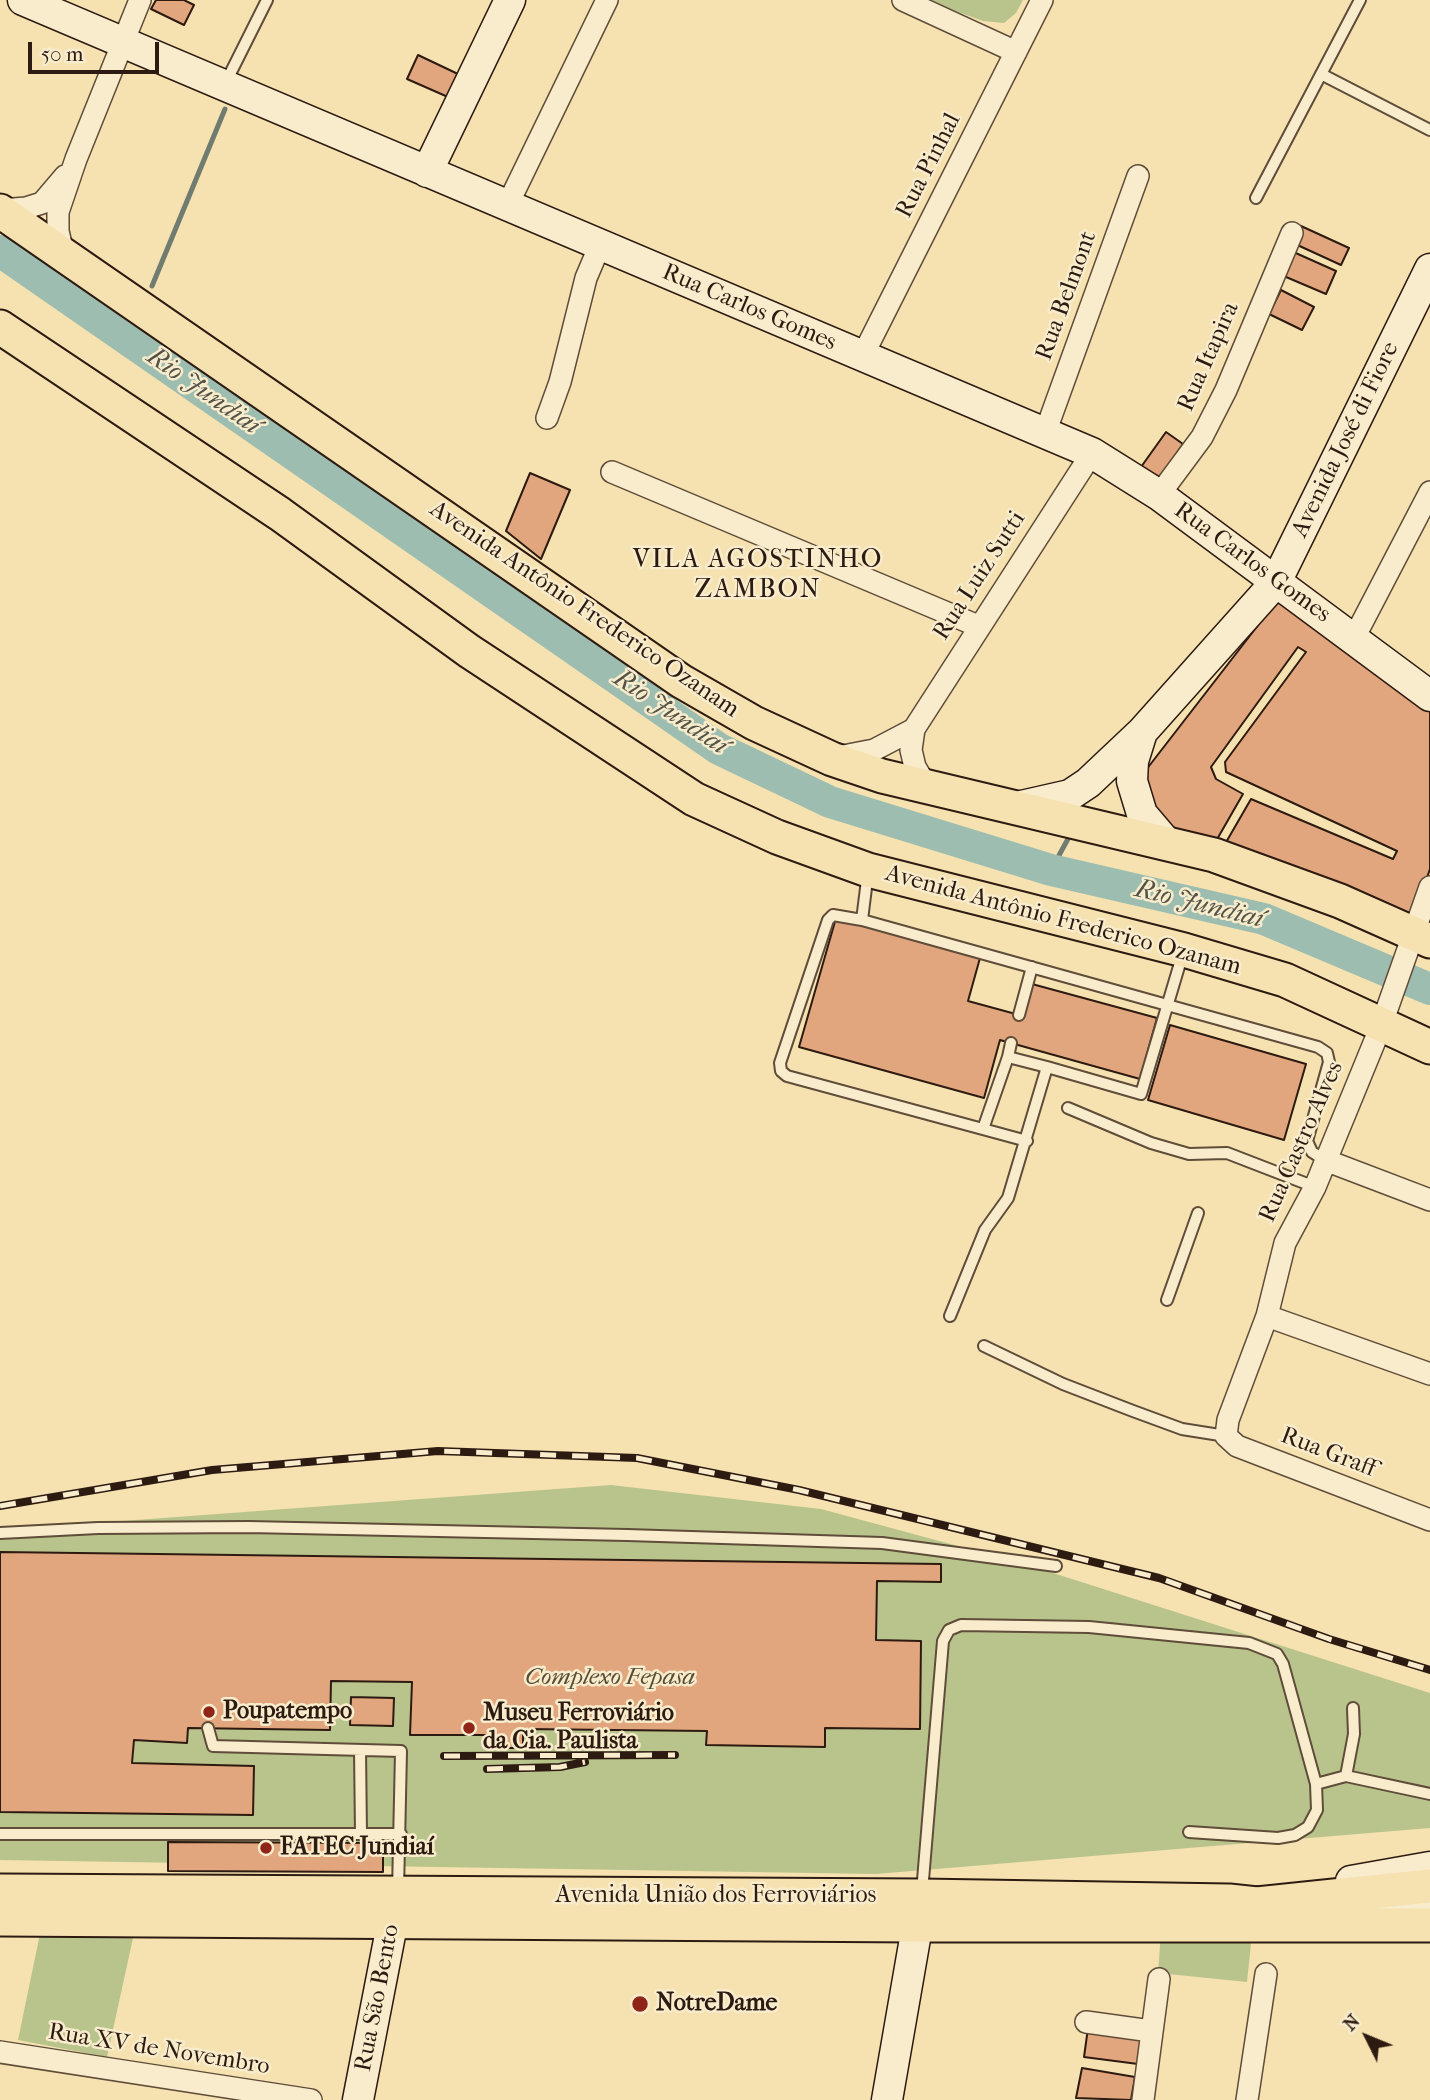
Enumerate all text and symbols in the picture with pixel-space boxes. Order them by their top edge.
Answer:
scale bar [32,28,163,72]
text: 50 m [41,42,84,66]
street label: Rua Pinhal [890,109,968,223]
street label: Rua Belmont [1030,228,1104,364]
street label: Rua Carlos Gomes [658,258,840,358]
street label: Rua Itapira [1172,298,1246,416]
street label: Avenida José di Fiore [1286,337,1406,543]
water label: Rio Jundiaí [140,342,266,442]
street label: Avenida Antônio Frederico Ozanam [424,495,744,725]
street label: Rua Carlos Gomes [1168,497,1336,629]
street label: Rua Luiz Sutti [928,506,1032,646]
district label: VILA AGOSTINHO ZAMBON [634,545,882,606]
water label: Rio Jundiaí [607,663,733,763]
street label: Avenida Antônio Frederico Ozanam [882,860,1244,982]
water label: Rio Jundiaí [1132,874,1266,936]
street label: Rua Castro Alves [1254,1057,1350,1227]
street label: Rua Graff [1276,1422,1380,1484]
park label: Complexo Fepasa [525,1664,695,1692]
place label: Poupatempo [223,1698,352,1726]
place label: Museu Ferroviário da Cia. Paulista [483,1700,674,1756]
marker: Poupatempo [201,1704,217,1720]
marker: Museu Ferroviário da Cia. Paulista [461,1720,477,1736]
place label: FATEC Jundiaí [280,1834,434,1862]
marker: FATEC Jundiaí [258,1840,274,1856]
street label: Avenida União dos Ferroviários [556,1882,876,1910]
street label: Rua São Bento [350,1922,406,2074]
place label: NotreDame [656,1990,777,2018]
marker: NotreDame [630,1994,650,2014]
north arrow [1332,2002,1402,2072]
text: N [1339,2010,1365,2035]
street label: Rua XV de Novembro [46,2018,272,2082]

